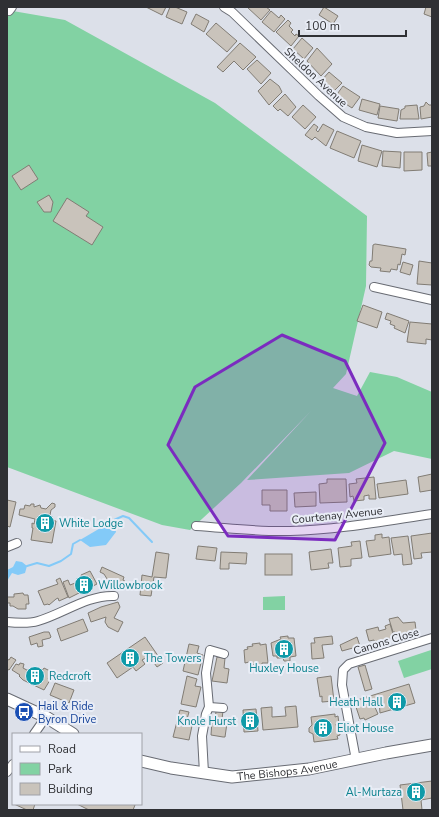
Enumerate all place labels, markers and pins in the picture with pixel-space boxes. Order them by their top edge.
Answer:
building icon: White Lodge [34,512,56,534]
place label: White Lodge [59,516,123,531]
building icon: Willowbrook [73,574,95,596]
place label: Willowbrook [98,578,163,593]
building icon: Huxley House [273,638,295,660]
building icon: The Towers [119,647,141,669]
place label: The Towers [144,651,202,666]
place label: Huxley House [249,661,319,676]
building icon: Redcroft [24,665,46,687]
place label: Redcroft [49,669,91,684]
building icon: Heath Hall [386,691,408,713]
place label: Heath Hall [329,695,384,710]
place label: Hail & Ride Byron Drive [38,699,96,727]
bus stop icon: Hail & Ride Byron Drive [13,701,35,723]
building icon: Knole Hurst [239,710,261,732]
place label: Knole Hurst [177,714,236,729]
building icon: Eliot House [312,717,334,739]
place label: Eliot House [337,721,394,736]
building icon: Al-Murtaza [405,781,427,803]
place label: Al-Murtaza [346,785,402,800]

